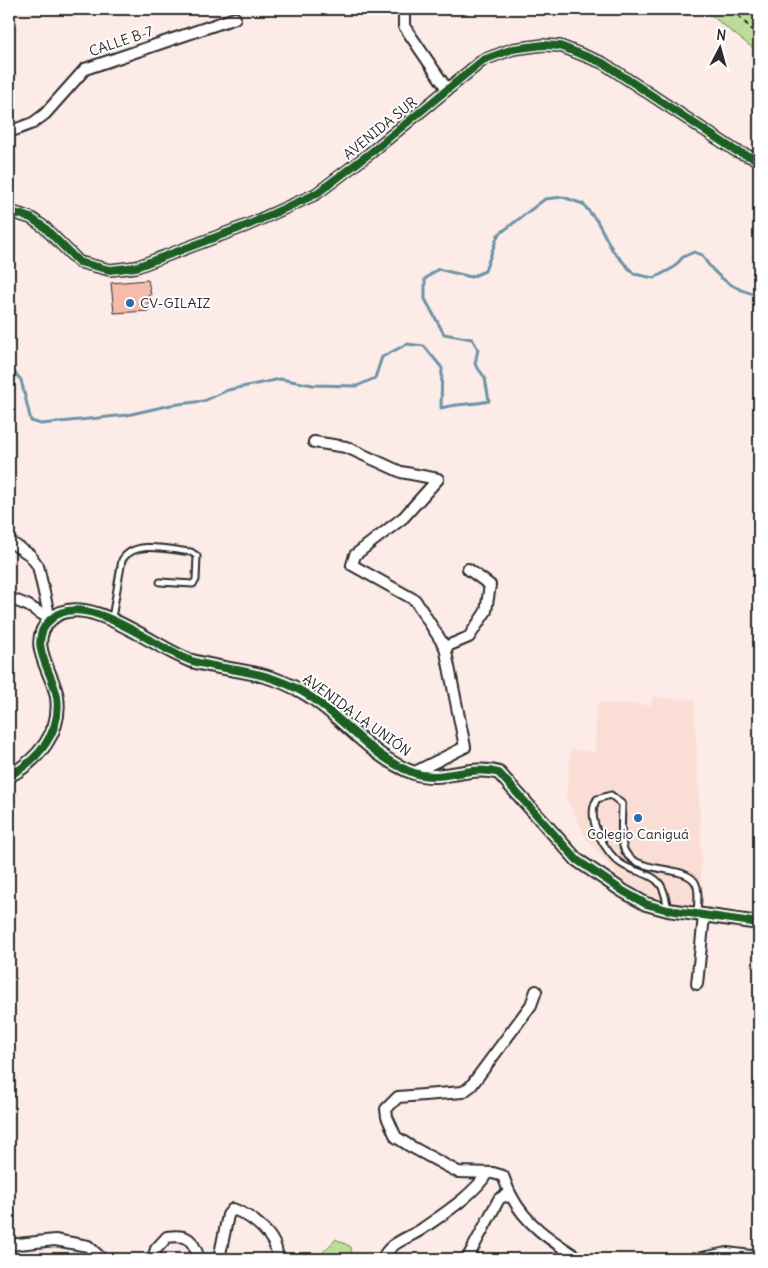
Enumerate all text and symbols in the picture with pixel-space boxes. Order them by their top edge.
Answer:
street label: CALLE B-7 [87,22,155,60]
north arrow [696,22,746,72]
text: N [716,26,727,45]
street label: AVENIDA SUR [339,93,421,163]
place label: CV-GILAIZ [140,294,210,312]
marker: CV-GILAIZ [124,297,136,309]
street label: AVENIDA LA UNIÓN [299,670,415,760]
marker: Colegio Caniguá [632,812,644,824]
place label: Colegio Caniguá [587,825,689,843]

